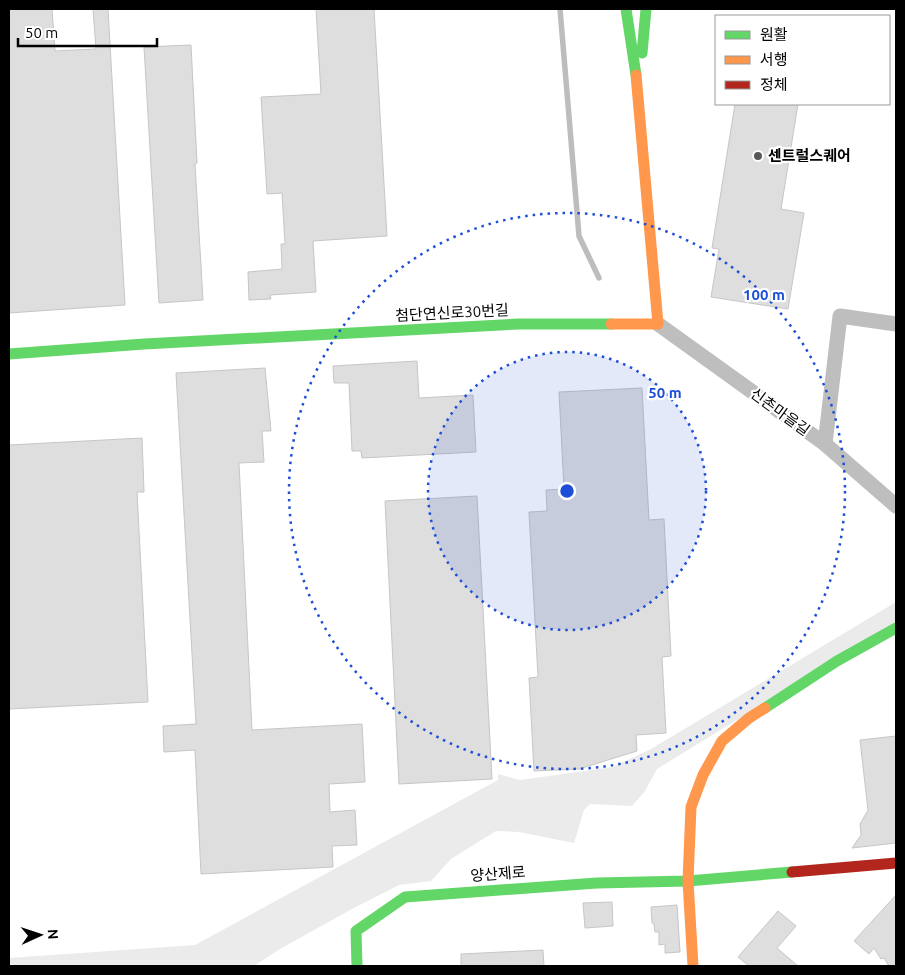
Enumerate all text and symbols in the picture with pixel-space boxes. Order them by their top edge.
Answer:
scale bar [18,15,156,47]
legend [715,15,890,105]
text: 50 m [25,24,58,41]
text: 원활 [760,26,788,43]
text: 서행 [760,51,788,68]
text: 정체 [760,76,788,93]
place label: 센트럴스퀘어 [768,147,851,164]
marker: 센트럴스퀘어 [752,150,764,162]
text: 100 m [743,286,785,303]
street label: 첨단연신로30번길 [395,301,509,324]
text: 50 m [648,384,682,401]
street label: 신촌마을길 [747,384,813,439]
centre of rings [558,482,576,500]
street label: 양산제로 [470,863,526,884]
north arrow [15,910,65,960]
text: N [45,929,61,940]

